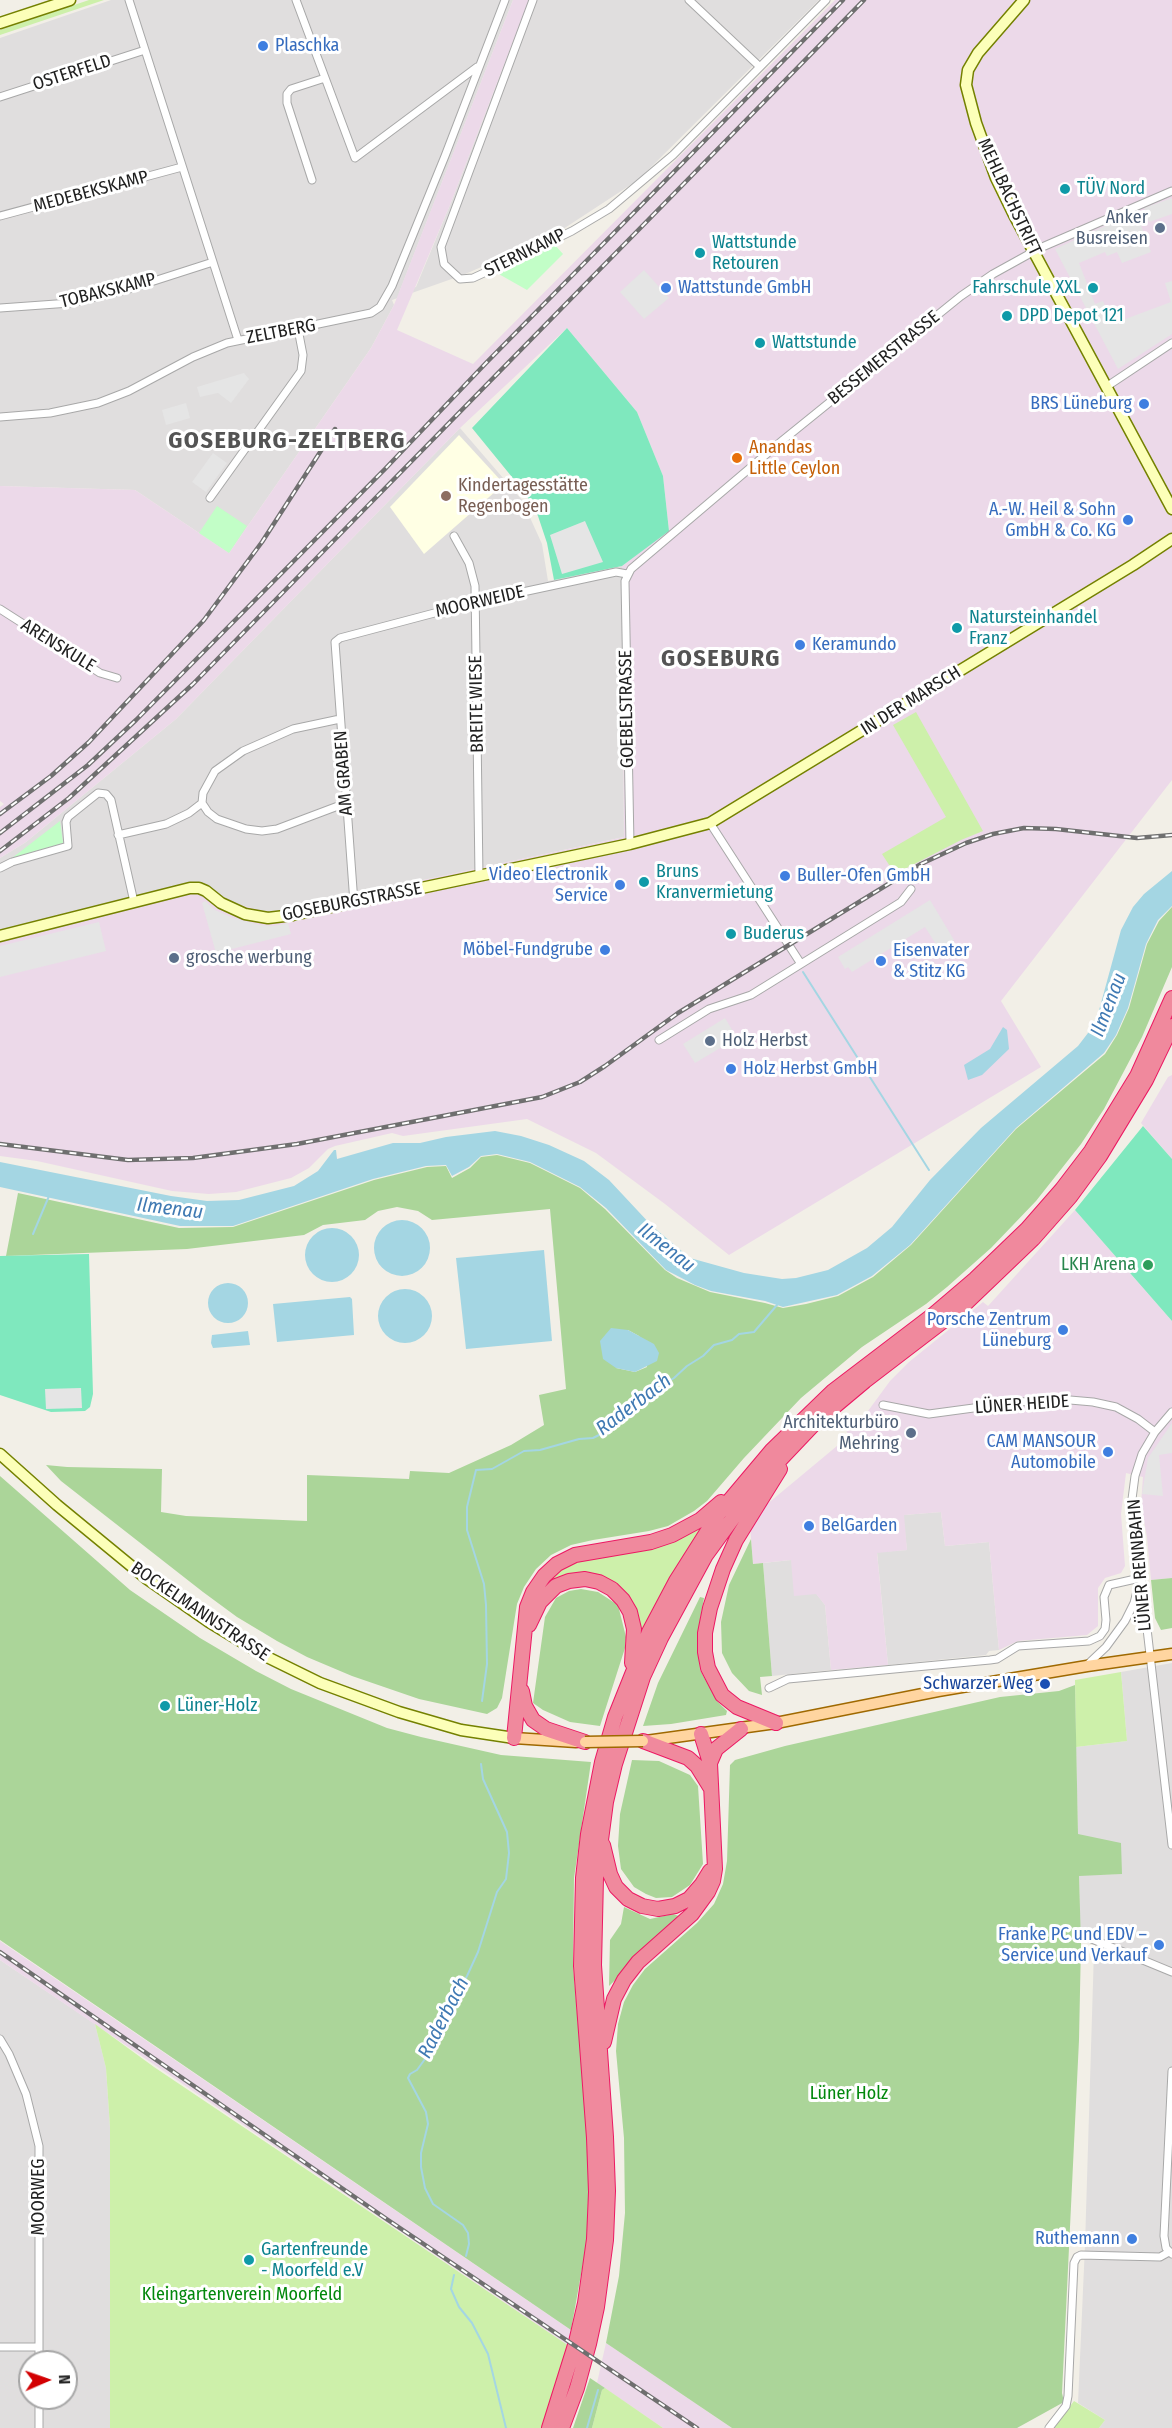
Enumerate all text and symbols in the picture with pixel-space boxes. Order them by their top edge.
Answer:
place label: Plaschka [275,35,339,57]
marker: Plaschka [256,39,270,53]
street label: OSTERFELD [30,50,114,96]
street label: MEHLBACHSTRIFT [972,135,1046,259]
street label: MEDEBEKSKAMP [31,166,151,218]
place label: TÜV Nord [1077,178,1145,200]
marker: TÜV Nord [1058,182,1072,196]
place label: Anker Busreisen [1076,207,1148,250]
marker: Anker Busreisen [1153,221,1167,235]
street label: STERNKAMP [481,224,569,282]
place label: Wattstunde Retouren [712,232,797,274]
marker: Wattstunde Retouren [693,246,707,260]
street label: TOBAKSKAMP [58,269,158,313]
place label: Wattstunde GmbH [678,277,811,299]
place label: Fahrschule XXL [972,277,1081,299]
marker: Wattstunde GmbH [659,281,673,295]
marker: Fahrschule XXL [1086,281,1100,295]
place label: DPD Depot 121 [1019,305,1124,327]
street label: BESSEMERSTRASSE [824,306,944,410]
marker: DPD Depot 121 [1000,309,1014,323]
street label: ZELTBERG [245,315,317,349]
place label: Wattstunde [772,332,857,354]
marker: Wattstunde [753,336,767,350]
place label: BRS Lüneburg [1030,393,1132,415]
marker: BRS Lüneburg [1137,397,1151,411]
district label: GOSEBURG-ZELTBERG [168,427,406,455]
place label: Anandas Little Ceylon [749,437,840,480]
marker: Anandas Little Ceylon [730,451,744,465]
place label: Kindertagesstätte Regenbogen [458,475,588,518]
marker: Kindertagesstätte Regenbogen [439,489,453,503]
place label: A.-W. Heil & Sohn GmbH & Co. KG [989,499,1116,542]
marker: A.-W. Heil & Sohn GmbH & Co. KG [1121,513,1135,527]
street label: MOORWEIDE [433,581,527,623]
place label: Natursteinhandel Franz [969,607,1097,650]
street label: ARENSKULE [17,615,99,677]
marker: Natursteinhandel Franz [950,621,964,635]
place label: Keramundo [812,634,897,656]
marker: Keramundo [793,638,807,652]
district label: GOSEBURG [661,645,781,673]
street label: GOEBELSTRASSE [615,650,639,768]
street label: BREITE WIESE [465,655,489,753]
street label: IN DER MARSCH [857,662,965,740]
street label: AM GRABEN [330,730,358,816]
place label: Bruns Kranvermietung [656,861,773,904]
place label: Video Electronik Service [489,864,608,906]
place label: Buller-Ofen GmbH [797,865,931,887]
marker: Buller-Ofen GmbH [778,869,792,883]
marker: Bruns Kranvermietung [637,875,651,889]
street label: GOSEBURGSTRASSE [280,878,424,926]
marker: Video Electronik Service [613,878,627,892]
place label: Buderus [743,923,804,945]
marker: Buderus [724,927,738,941]
place label: Möbel-Fundgrube [463,939,593,961]
place label: Eisenvater & Stitz KG [893,940,969,982]
marker: Möbel-Fundgrube [598,943,612,957]
place label: grosche werbung [186,947,312,969]
marker: grosche werbung [167,951,181,965]
marker: Eisenvater & Stitz KG [874,954,888,968]
water label: Ilmenau [1086,970,1132,1040]
place label: Holz Herbst [722,1030,808,1052]
marker: Holz Herbst [703,1034,717,1048]
place label: Holz Herbst GmbH [743,1058,878,1080]
marker: Holz Herbst GmbH [724,1062,738,1076]
water label: Ilmenau [136,1193,204,1225]
water label: Ilmenau [632,1218,700,1278]
place label: LKH Arena [1061,1254,1136,1276]
marker: LKH Arena [1141,1258,1155,1272]
place label: Porsche Zentrum Lüneburg [927,1309,1051,1352]
marker: Porsche Zentrum Lüneburg [1056,1323,1070,1337]
water label: Raderbach [592,1369,676,1441]
street label: LÜNER HEIDE [974,1391,1070,1419]
place label: Architekturbüro Mehring [783,1412,899,1454]
marker: Architekturbüro Mehring [904,1426,918,1440]
place label: CAM MANSOUR Automobile [987,1431,1096,1474]
marker: CAM MANSOUR Automobile [1101,1445,1115,1459]
street label: LÜNER RENNBAHN [1123,1498,1157,1632]
place label: BelGarden [821,1515,897,1537]
marker: BelGarden [802,1519,816,1533]
street label: BOCKELMANNSTRASSE [127,1558,273,1666]
place label: Schwarzer Weg [923,1673,1033,1695]
marker: Schwarzer Weg [1038,1677,1052,1691]
place label: Lüner-Holz [177,1695,257,1717]
marker: Lüner-Holz [158,1699,172,1713]
place label: Franke PC und EDV – Service und Verkauf [998,1924,1147,1966]
marker: Franke PC und EDV – Service und Verkauf [1152,1938,1166,1952]
water label: Raderbach [413,1973,475,2063]
park label: Lüner Holz [810,2083,888,2105]
street label: MOORWEG [28,2158,50,2236]
place label: Ruthemann [1035,2228,1120,2250]
marker: Ruthemann [1125,2232,1139,2246]
place label: Gartenfreunde - Moorfeld e.V [261,2239,368,2282]
marker: Gartenfreunde - Moorfeld e.V [242,2253,256,2267]
park label: Kleingartenverein Moorfeld [142,2284,342,2306]
north arrow [18,2350,78,2410]
text: N [55,2374,74,2385]

